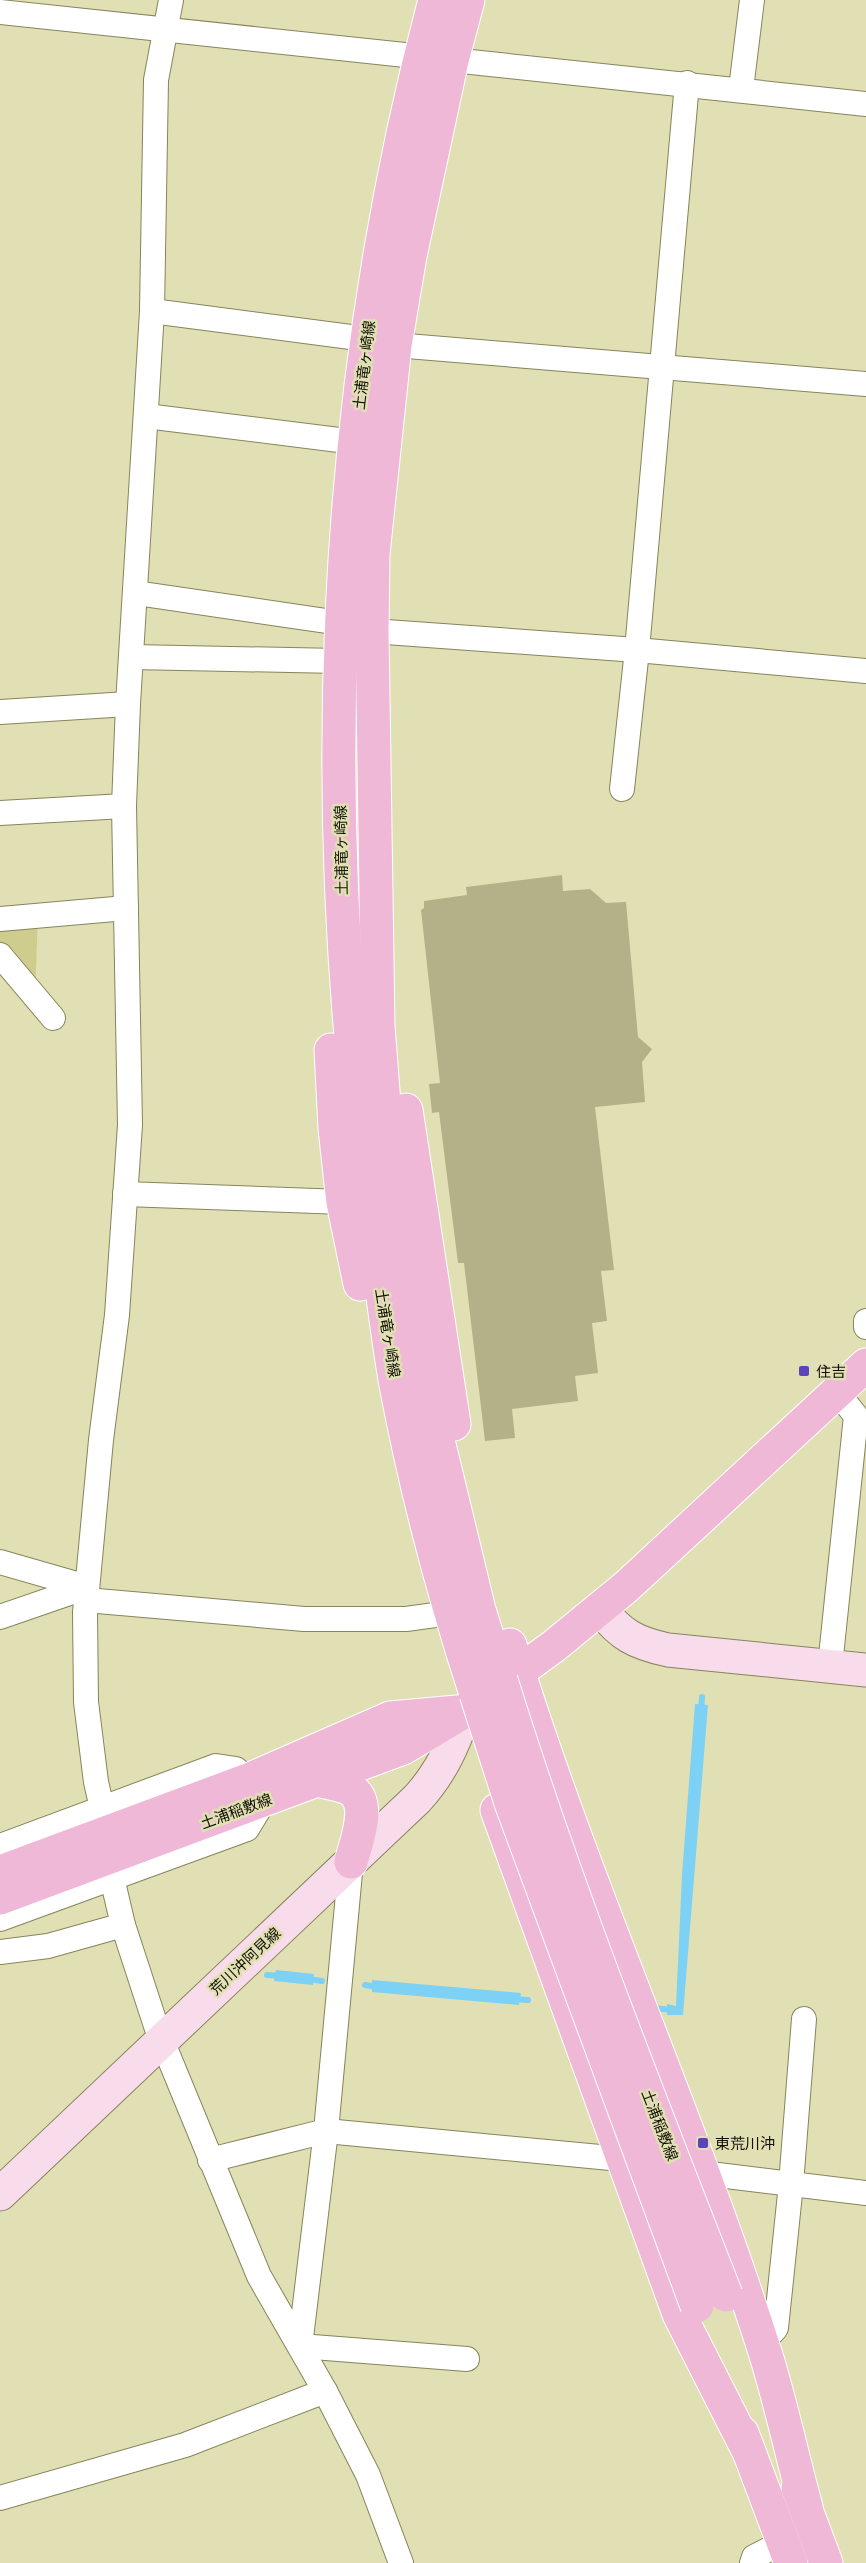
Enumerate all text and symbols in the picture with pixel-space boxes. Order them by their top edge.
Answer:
street label: 土浦竜ヶ崎線 [347,319,381,411]
street label: 土浦竜ヶ崎線 [329,805,353,895]
street label: 土浦竜ヶ崎線 [370,1287,406,1379]
place label: 住吉 [816,1360,846,1383]
marker: 住吉 [797,1364,811,1378]
street label: 土浦稲敷線 [197,1787,275,1835]
street label: 荒川沖阿見線 [204,1922,286,2000]
street label: 土浦稲敷線 [636,2086,684,2164]
place label: 東荒川沖 [715,2132,775,2155]
marker: 東荒川沖 [696,2136,710,2150]

